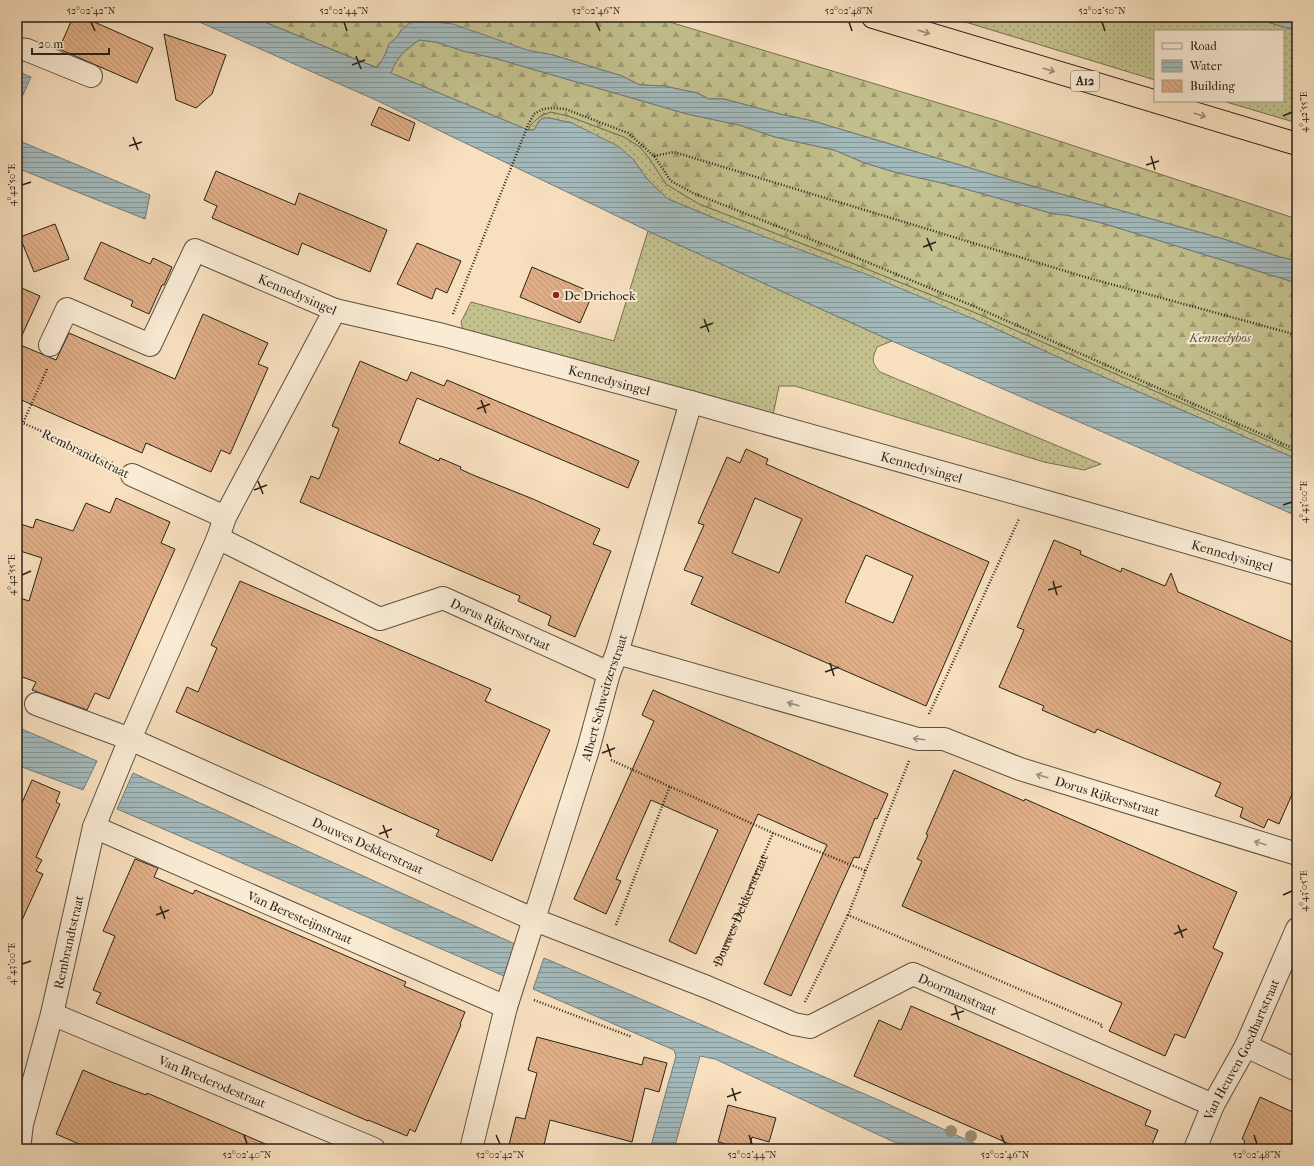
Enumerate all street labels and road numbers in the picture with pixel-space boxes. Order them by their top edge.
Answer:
road number: A12 [1071,71,1099,91]
street label: Kennedysingel [256,271,339,318]
street label: Kennedysingel [567,362,652,399]
street label: Rembrandtstraat [40,426,132,481]
street label: Kennedysingel [879,449,964,486]
street label: Kennedysingel [1190,537,1275,575]
street label: Dorus Rijkersstraat [448,595,553,654]
street label: Albert Schweitzerstraat [578,632,630,764]
street label: Dorus Rijkersstraat [1053,773,1161,819]
street label: Douwes Dekkerstraat [310,814,426,877]
street label: Douwes Dekkerstraat [710,852,771,968]
street label: Van Beresteijnstraat [244,888,355,947]
street label: Rembrandtstraat [51,893,87,990]
street label: Doormanstraat [916,970,1000,1018]
street label: Van Heuven Goedhartstraat [1200,976,1282,1123]
street label: Van Brederodestraat [155,1052,269,1111]

